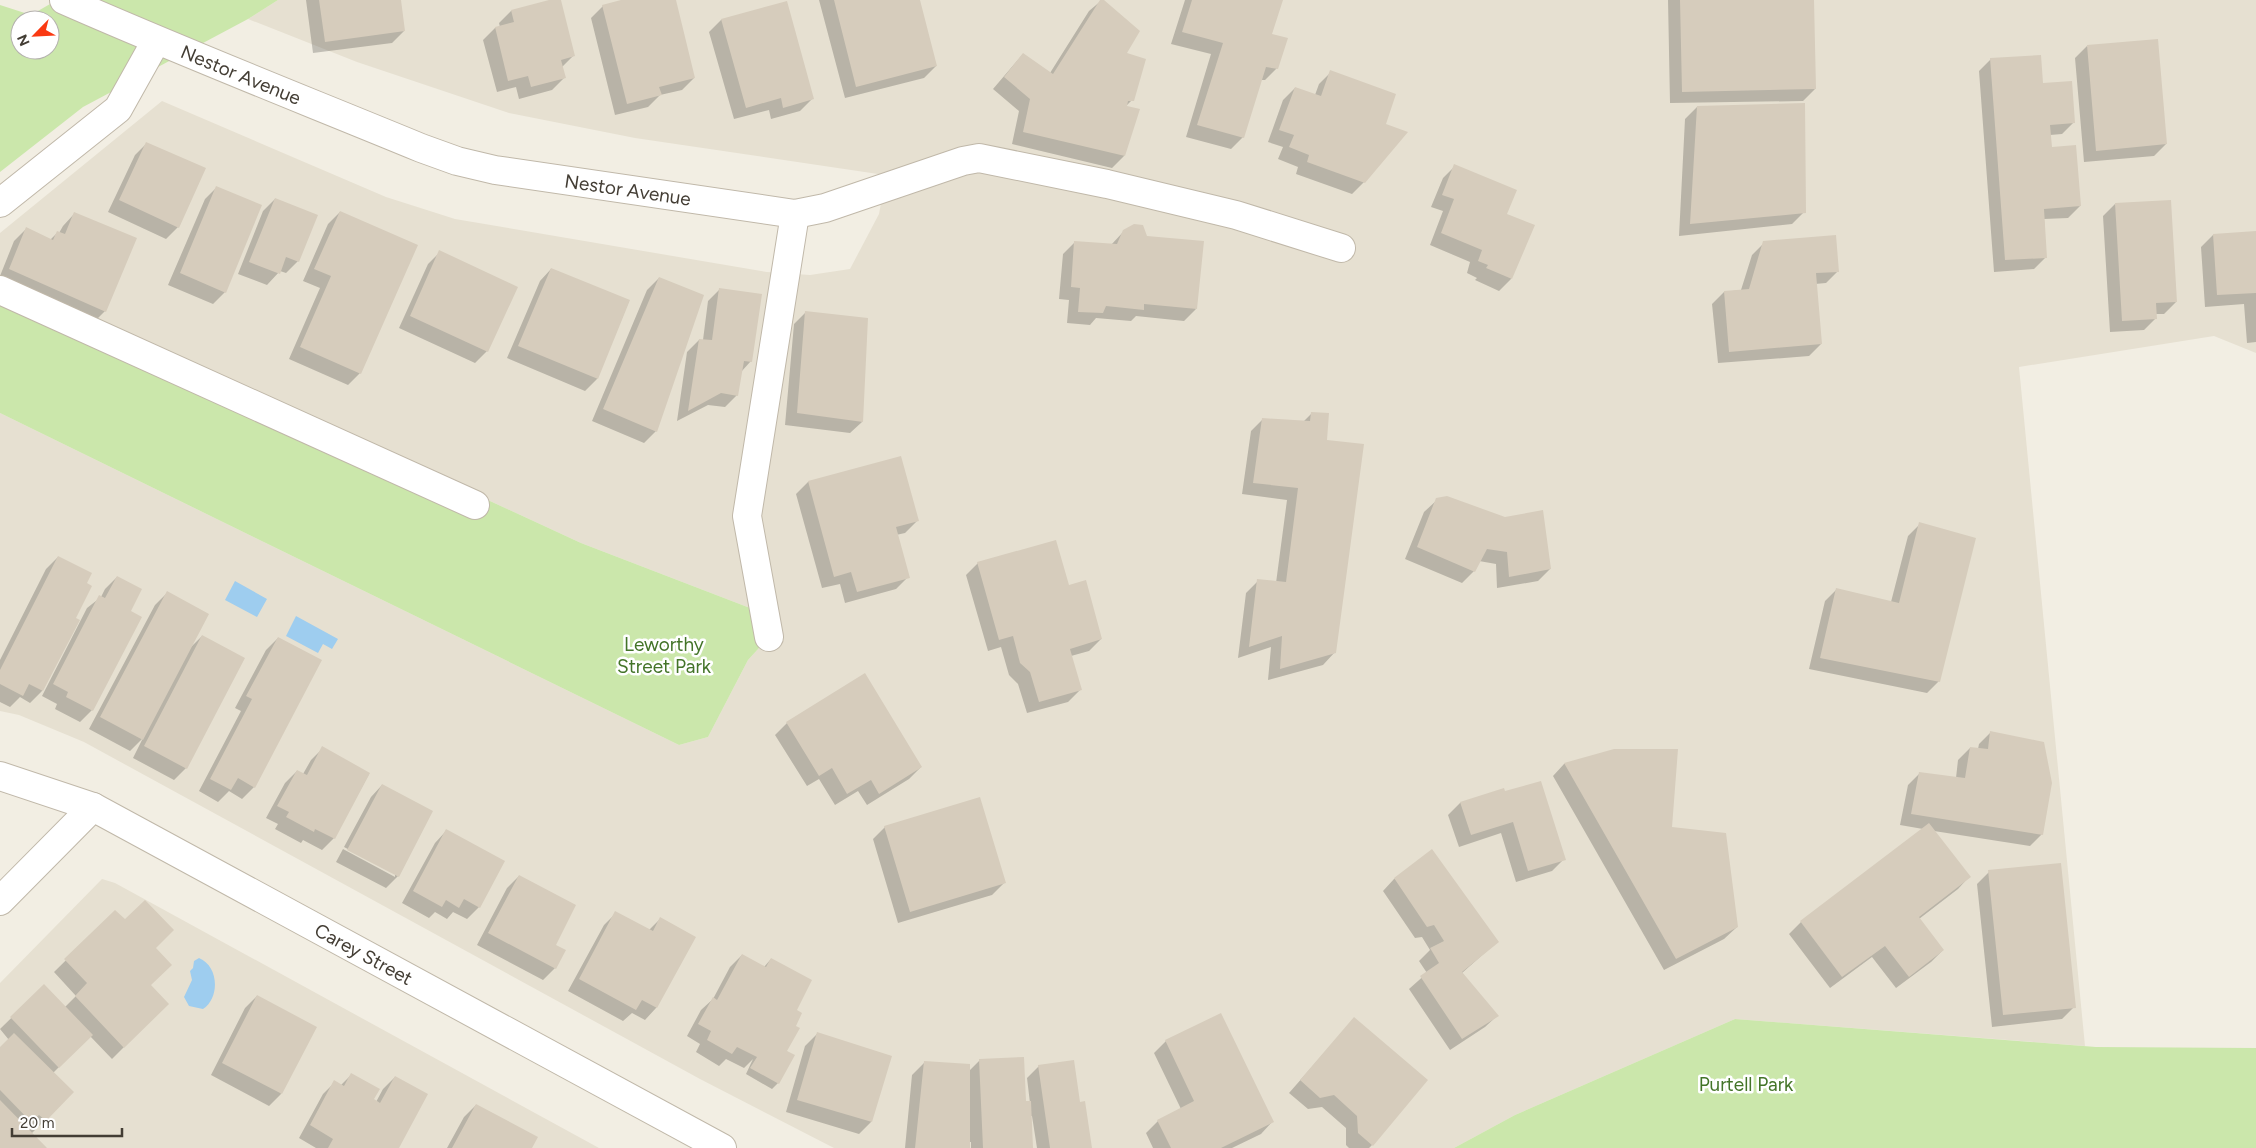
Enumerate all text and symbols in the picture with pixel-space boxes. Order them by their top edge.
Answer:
north arrow [10,10,60,60]
text: N [14,32,34,48]
street label: Nestor Avenue [178,40,304,109]
street label: Nestor Avenue [563,169,693,210]
park label: Leworthy Street Park [617,633,712,678]
street label: Carey Street [311,918,417,990]
park label: Purtell Park [1699,1073,1794,1096]
scale bar [12,1106,122,1138]
text: 20 m [20,1114,54,1132]

